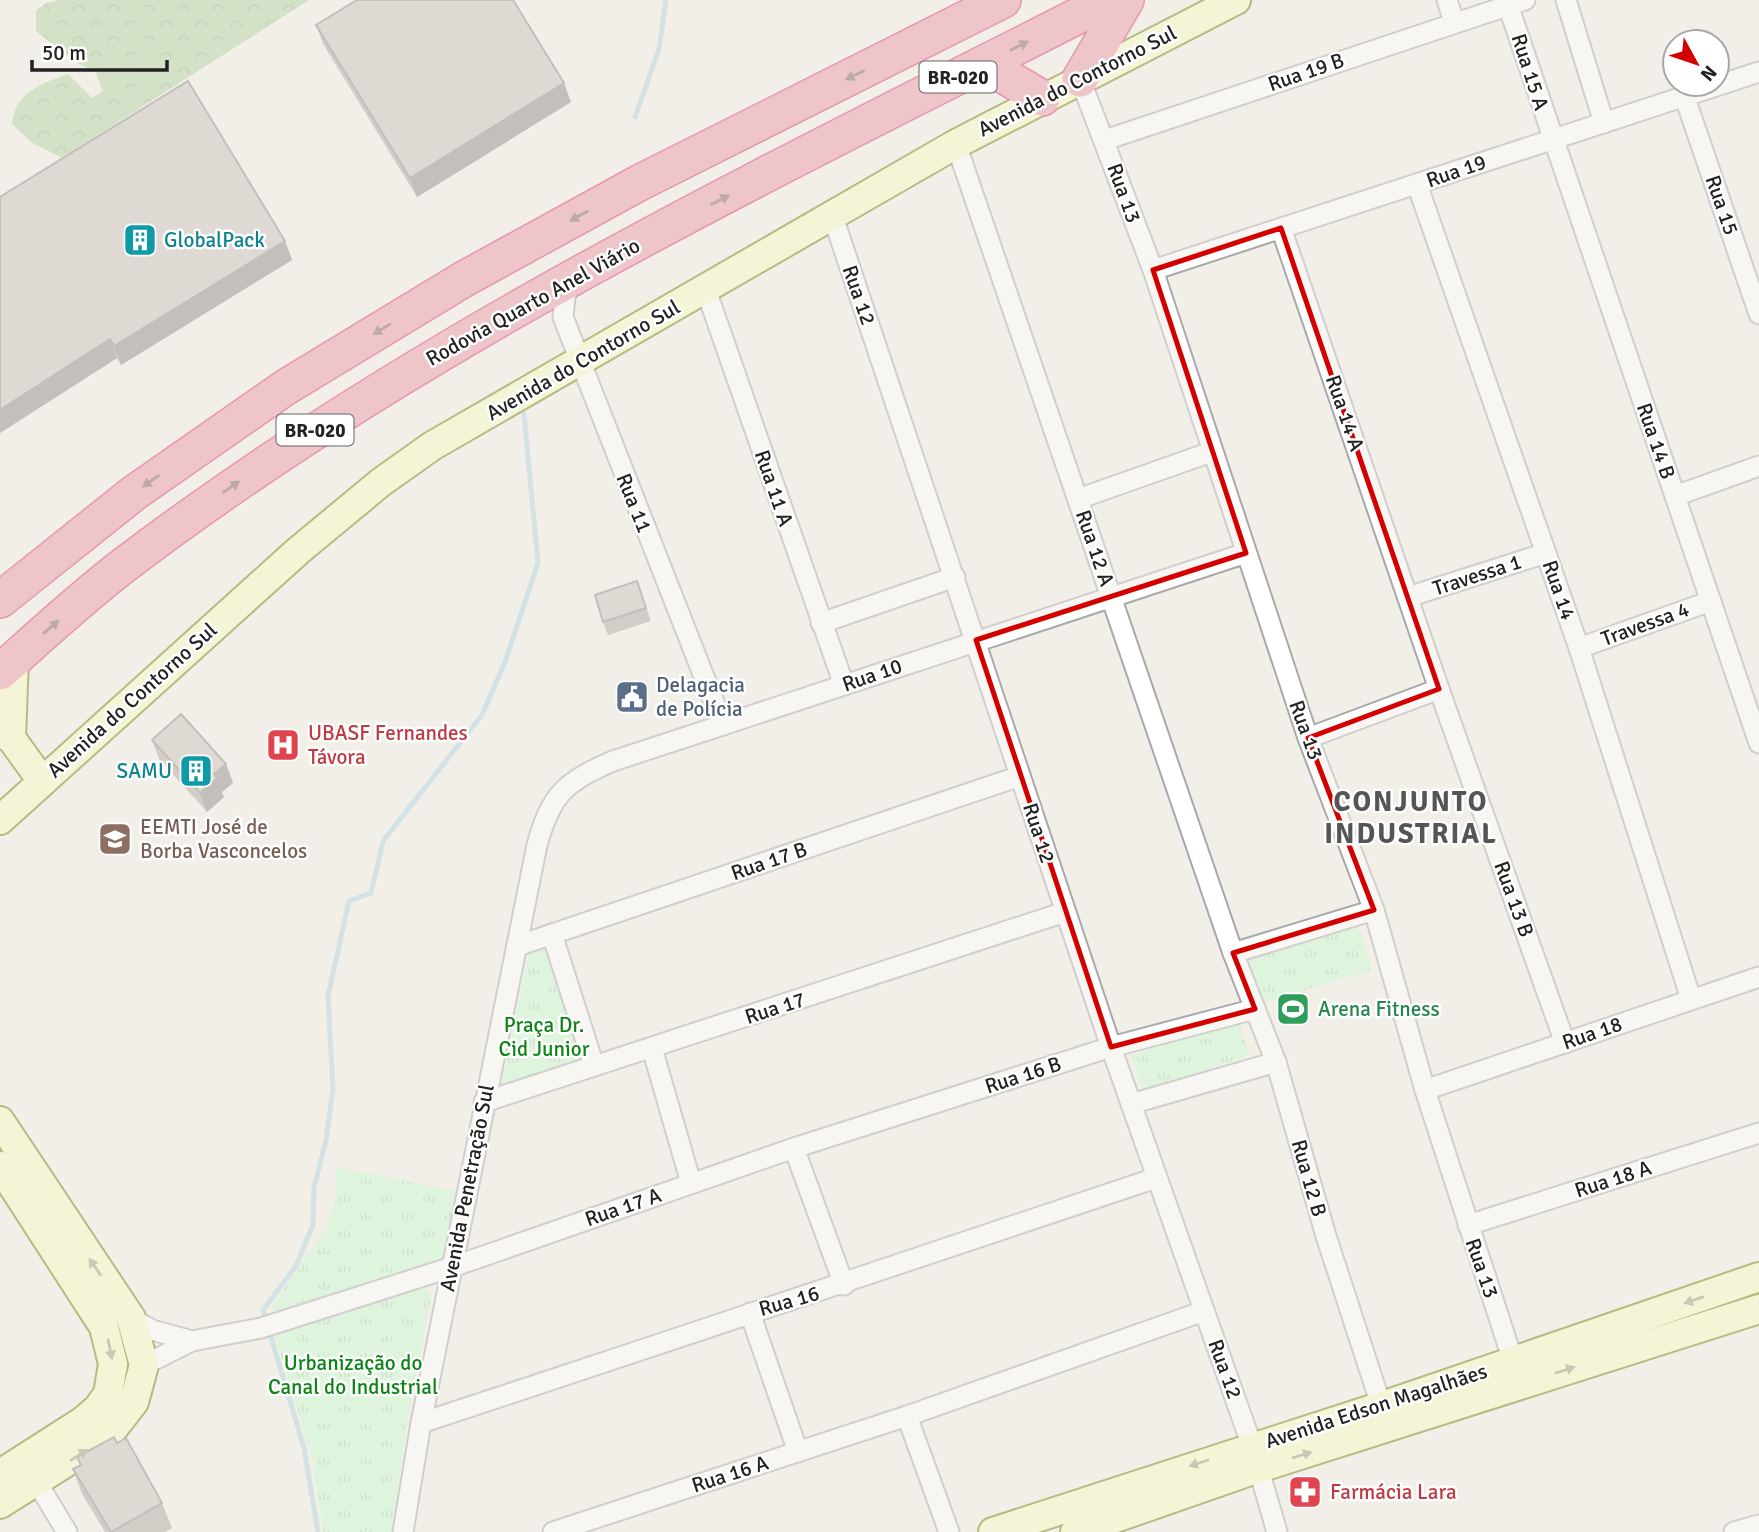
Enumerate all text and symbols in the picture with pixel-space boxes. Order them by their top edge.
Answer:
street label: Avenida do Contorno Sul [973,20,1181,142]
scale bar [32,28,166,72]
north arrow [1661,28,1731,98]
street label: Rua 15 A [1505,30,1555,114]
text: 50 m [42,40,86,66]
one-way arrow [1010,40,1030,52]
street label: Rua 19 B [1264,47,1348,97]
road number: BR-020 [920,61,996,92]
text: N [1695,61,1722,86]
one-way arrow [845,69,865,81]
street label: Rua 19 [1423,149,1489,193]
street label: Rua 13 [1101,160,1147,226]
street label: Rua 15 [1700,172,1744,238]
one-way arrow [710,194,730,206]
one-way arrow [570,210,589,222]
building icon: GlobalPack [121,221,159,259]
place label: GlobalPack [164,227,265,253]
street label: Rodovia Quarto Anel Viário [421,232,645,372]
street label: Rua 12 [837,262,881,328]
street label: Avenida do Contorno Sul [481,294,685,426]
one-way arrow [373,322,392,335]
street label: Rua 14 A [1320,371,1370,455]
street label: Rua 14 B [1631,399,1681,483]
road number: BR-020 [276,414,354,446]
street label: Rua 11 A [749,446,799,530]
street label: Rua 11 [610,470,658,536]
one-way arrow [142,474,160,488]
one-way arrow [222,480,240,494]
street label: Rua 12 A [1070,506,1120,590]
street label: Travessa 1 [1429,548,1525,602]
street label: Rua 14 [1537,557,1581,623]
street label: Travessa 4 [1597,596,1693,652]
street label: Avenida do Contorno Sul [42,617,222,783]
one-way arrow [43,620,60,635]
street label: Rua 10 [839,653,905,697]
place label: Delagacia de Polícia [656,672,745,722]
public building icon: Delagacia de Polícia [613,678,651,716]
street label: Rua 13 [1283,697,1329,763]
place label: UBASF Fernandes Távora [308,720,468,770]
hospital icon: UBASF Fernandes Távora [264,726,302,764]
building icon: SAMU [177,752,215,790]
place label: SAMU [117,758,172,784]
district label: CONJUNTO INDUSTRIAL [1324,785,1498,851]
street label: Rua 12 [1017,800,1061,866]
place label: EEMTI José de Borba Vasconcelos [140,814,307,864]
school or university icon: EEMTI José de Borba Vasconcelos [96,820,134,858]
street label: Rua 17 B [727,836,811,886]
street label: Rua 13 B [1488,857,1540,941]
street label: Rua 17 [742,986,808,1030]
sports icon: Arena Fitness [1274,990,1312,1028]
place label: Arena Fitness [1318,996,1440,1022]
street label: Rua 18 [1559,1011,1625,1055]
park label: Praça Dr. Cid Junior [499,1012,590,1062]
street label: Rua 16 B [981,1050,1065,1100]
street label: Avenida Penetração Sul [434,1082,500,1294]
street label: Rua 12 B [1286,1136,1332,1220]
street label: Rua 18 A [1571,1154,1655,1204]
street label: Rua 17 A [581,1182,665,1232]
street label: Rua 13 [1460,1235,1504,1301]
one-way arrow [88,1258,102,1276]
street label: Rua 16 [756,1280,822,1322]
one-way arrow [1684,1295,1705,1305]
street label: Rua 12 [1202,1336,1248,1402]
one-way arrow [105,1338,116,1360]
park label: Urbanização do Canal do Industrial [268,1350,438,1400]
street label: Avenida Edson Magalhães [1262,1358,1490,1454]
one-way arrow [1555,1365,1576,1375]
one-way arrow [69,1448,88,1461]
street label: Rua 16 A [688,1449,772,1499]
one-way arrow [1292,1449,1313,1460]
one-way arrow [1189,1458,1210,1469]
pharmacy icon: Farmácia Lara [1286,1473,1324,1511]
place label: Farmácia Lara [1330,1479,1457,1505]

